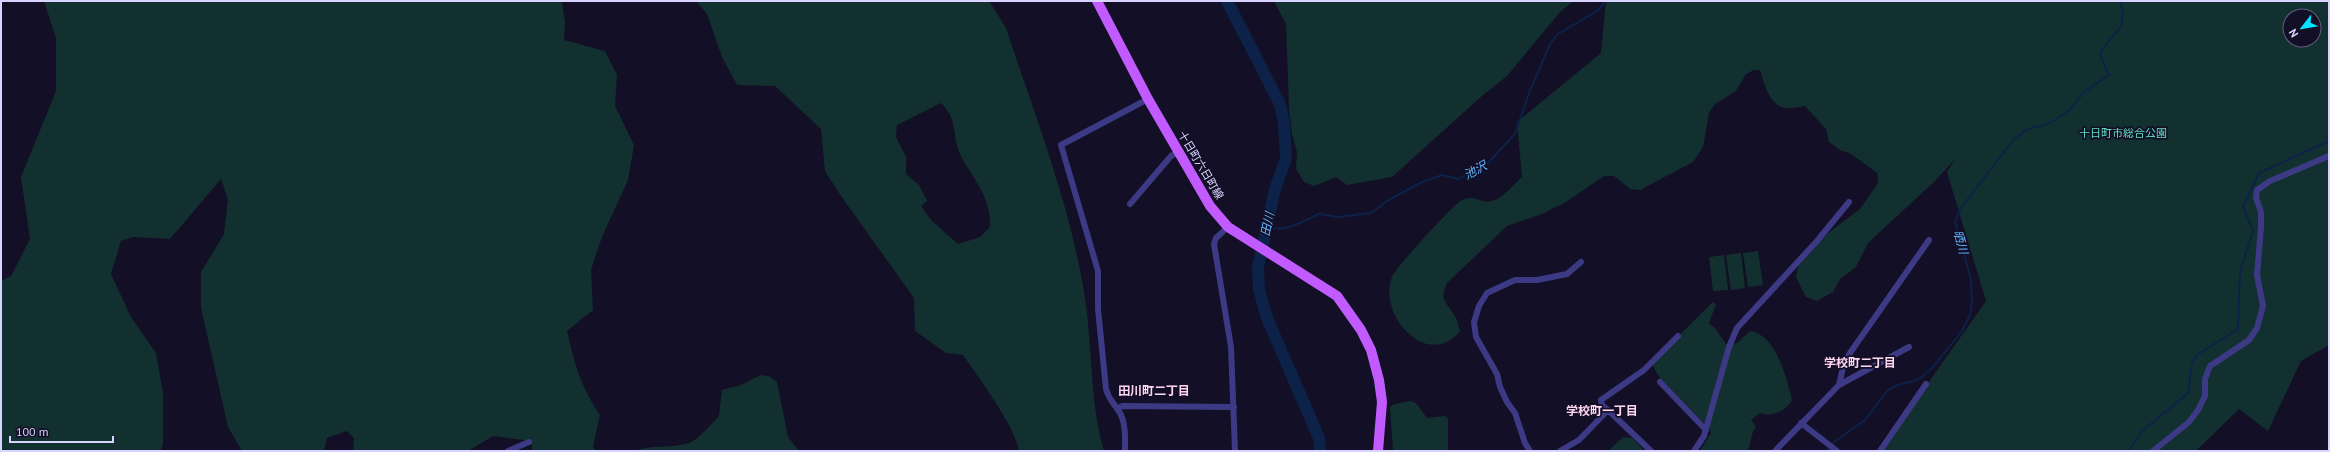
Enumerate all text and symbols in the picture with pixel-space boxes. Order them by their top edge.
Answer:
north arrow [2282,8,2322,48]
text: N [2286,26,2301,40]
park label: 十日町市総合公園 [2079,126,2167,140]
street label: 十日町六日町線 [1175,128,1227,202]
water label: 池沢 [1461,157,1491,182]
water label: 田川 [1257,209,1277,237]
water label: 晒川 [1951,228,1972,257]
district label: 学校町二丁目 [1824,355,1896,370]
district label: 田川町二丁目 [1118,383,1190,398]
district label: 学校町一丁目 [1566,403,1638,418]
scale bar [10,418,113,444]
text: 100 m [16,424,49,439]

